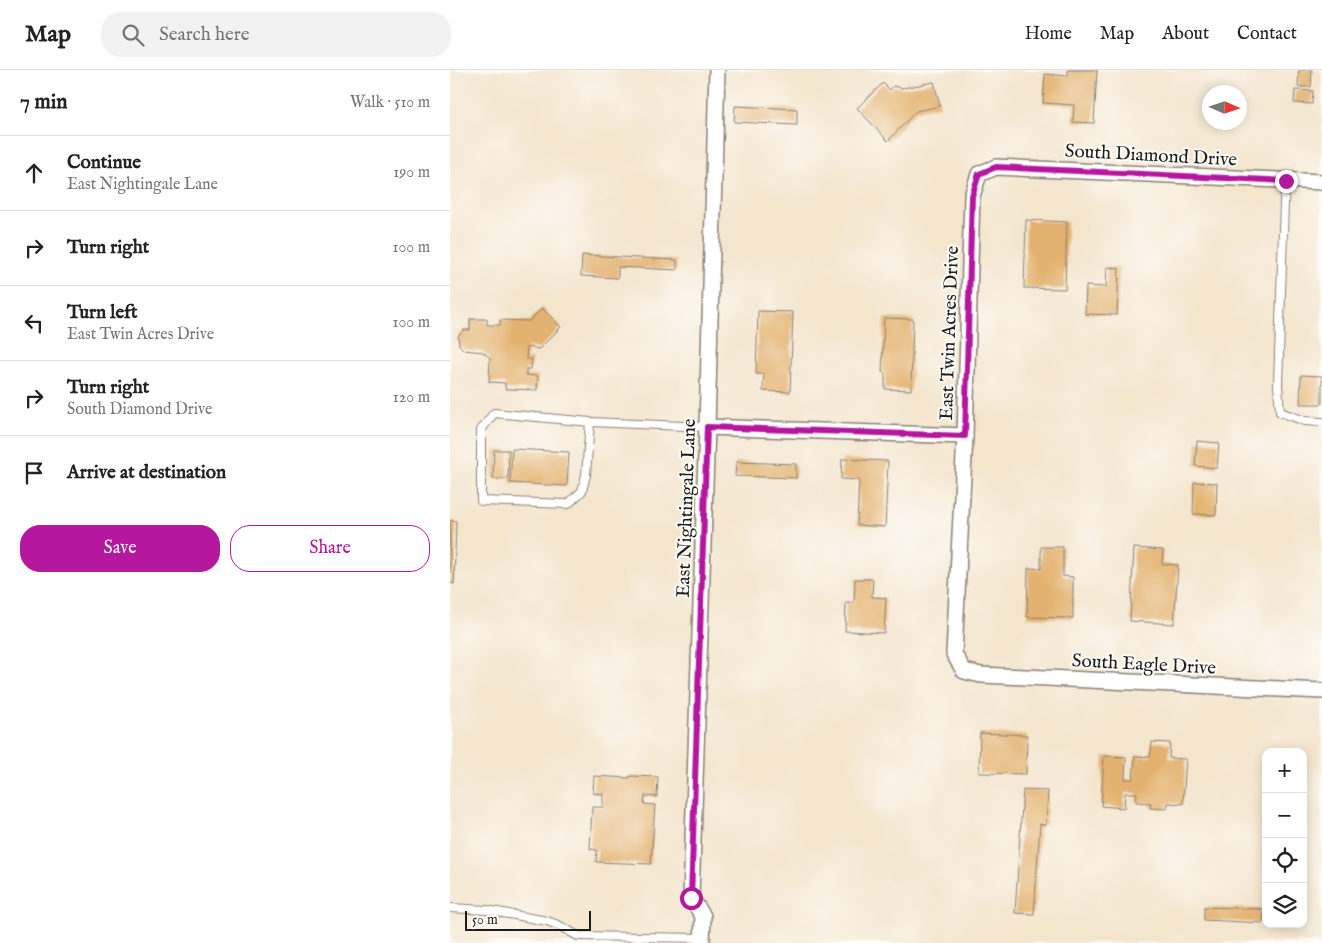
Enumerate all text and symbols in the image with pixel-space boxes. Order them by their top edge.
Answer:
search box [101,12,451,57]
text: Map [25,19,71,50]
icon: search [119,21,147,49]
text: Search here [159,23,250,47]
text: Home [1025,23,1072,46]
text: Map [1100,23,1134,46]
text: About [1162,23,1209,46]
text: Contact [1237,23,1297,46]
north arrow [1202,85,1247,130]
text: 7 min [20,89,67,116]
text: Walk · 510 m [350,93,430,113]
street label: South Diamond Drive [1064,139,1238,173]
text: Continue [67,151,141,175]
icon: ahead [20,159,48,187]
text: 190 m [393,163,430,183]
route end [1275,170,1298,193]
text: East Nightingale Lane [67,175,218,195]
icon: right [20,234,48,262]
text: Turn right [67,236,149,260]
text: 100 m [393,238,430,258]
street label: East Twin Acres Drive [935,245,965,421]
text: Turn left [67,301,138,325]
icon: left [20,309,48,337]
text: 100 m [393,313,430,333]
text: East Twin Acres Drive [67,325,214,345]
text: Turn right [67,376,149,400]
icon: right [20,384,48,412]
text: 120 m [393,388,430,408]
text: South Diamond Drive [67,400,212,420]
street label: East Nightingale Lane [672,418,702,598]
icon: arrive [20,459,48,487]
text: Arrive at destination [67,461,226,485]
button: Save [20,525,220,572]
button: Share [230,525,430,572]
street label: South Eagle Drive [1071,649,1217,681]
map controls [1262,748,1307,928]
button: + [1262,748,1307,793]
button: − [1262,793,1307,838]
button: locate [1262,838,1307,883]
button: layers [1262,883,1307,928]
route start [680,887,703,910]
scale bar [465,908,591,931]
text: 50 m [472,911,498,929]

